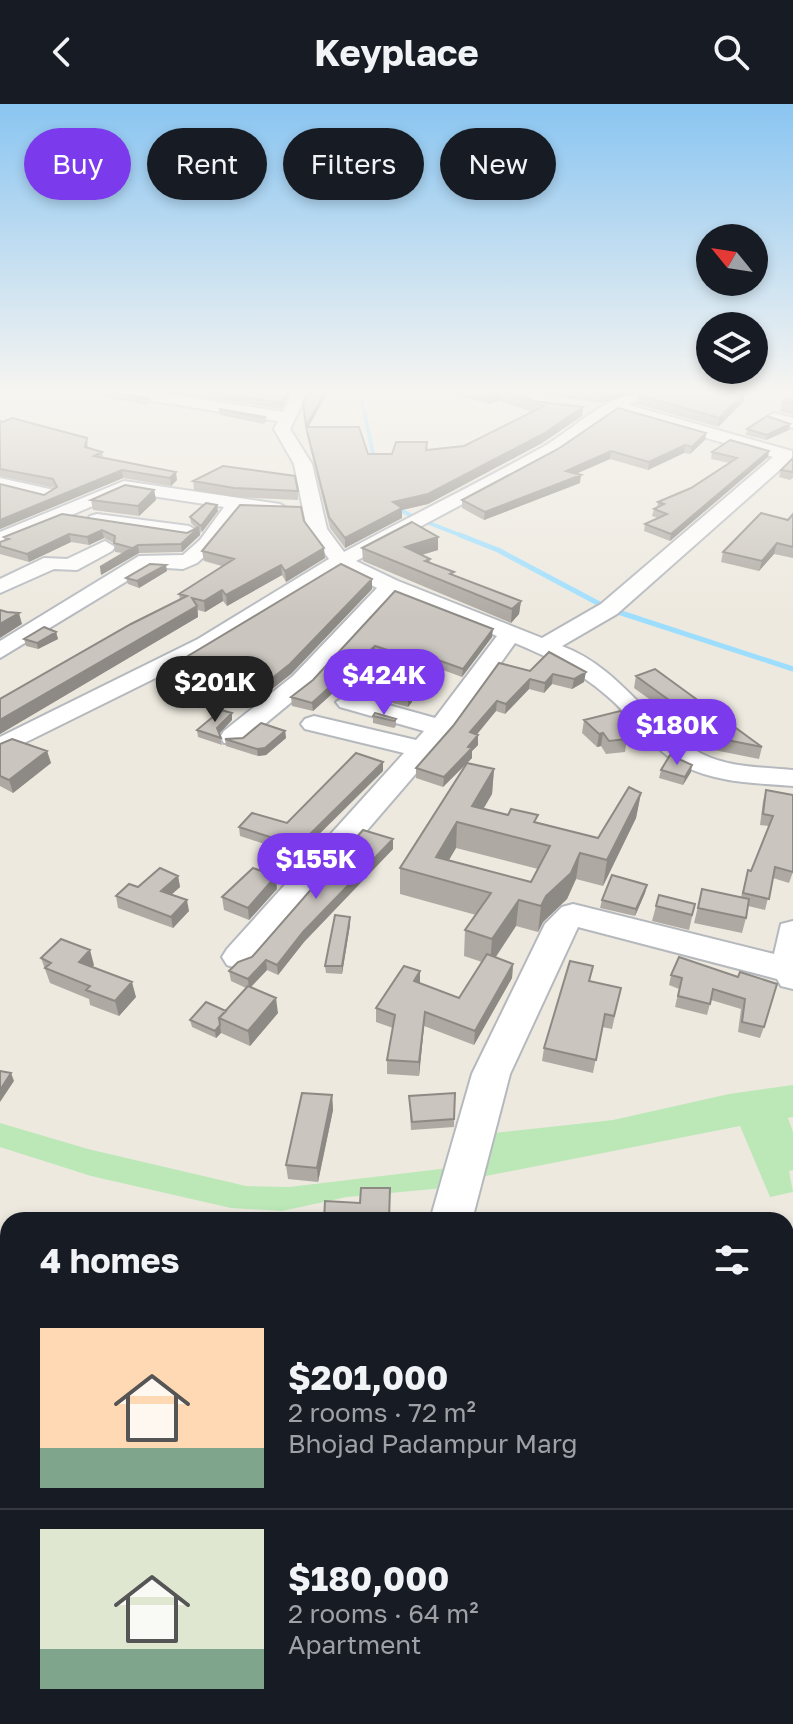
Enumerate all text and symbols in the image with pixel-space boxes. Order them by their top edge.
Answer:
icon: back [40,30,84,74]
icon: search [709,30,753,74]
text: Keyplace [314,31,479,74]
chip: Buy [24,128,131,200]
chip: Rent [147,128,267,200]
chip: Filters [283,128,424,200]
chip: New [440,128,556,200]
north arrow [696,224,768,296]
map controls [696,224,768,384]
button: layers [696,312,768,384]
pin: $424K [328,649,440,717]
pin: $201K [159,656,271,724]
text: $424K [342,659,426,690]
text: $201K [174,666,256,697]
pin: $180K [621,699,733,767]
text: $180K [635,709,719,740]
pin: $155K [260,833,372,901]
text: $155K [275,843,357,874]
icon: filters [710,1238,754,1282]
text: 4 homes [40,1240,180,1280]
text: $201,000 [288,1357,448,1397]
icon: home [104,1360,200,1456]
text: 2 rooms · 72 m² [288,1397,476,1428]
text: Bhojad Padampur Marg [288,1428,578,1459]
text: $180,000 [288,1558,449,1598]
icon: home [104,1561,200,1657]
text: 2 rooms · 64 m² [288,1598,479,1629]
text: Apartment [288,1629,421,1660]

